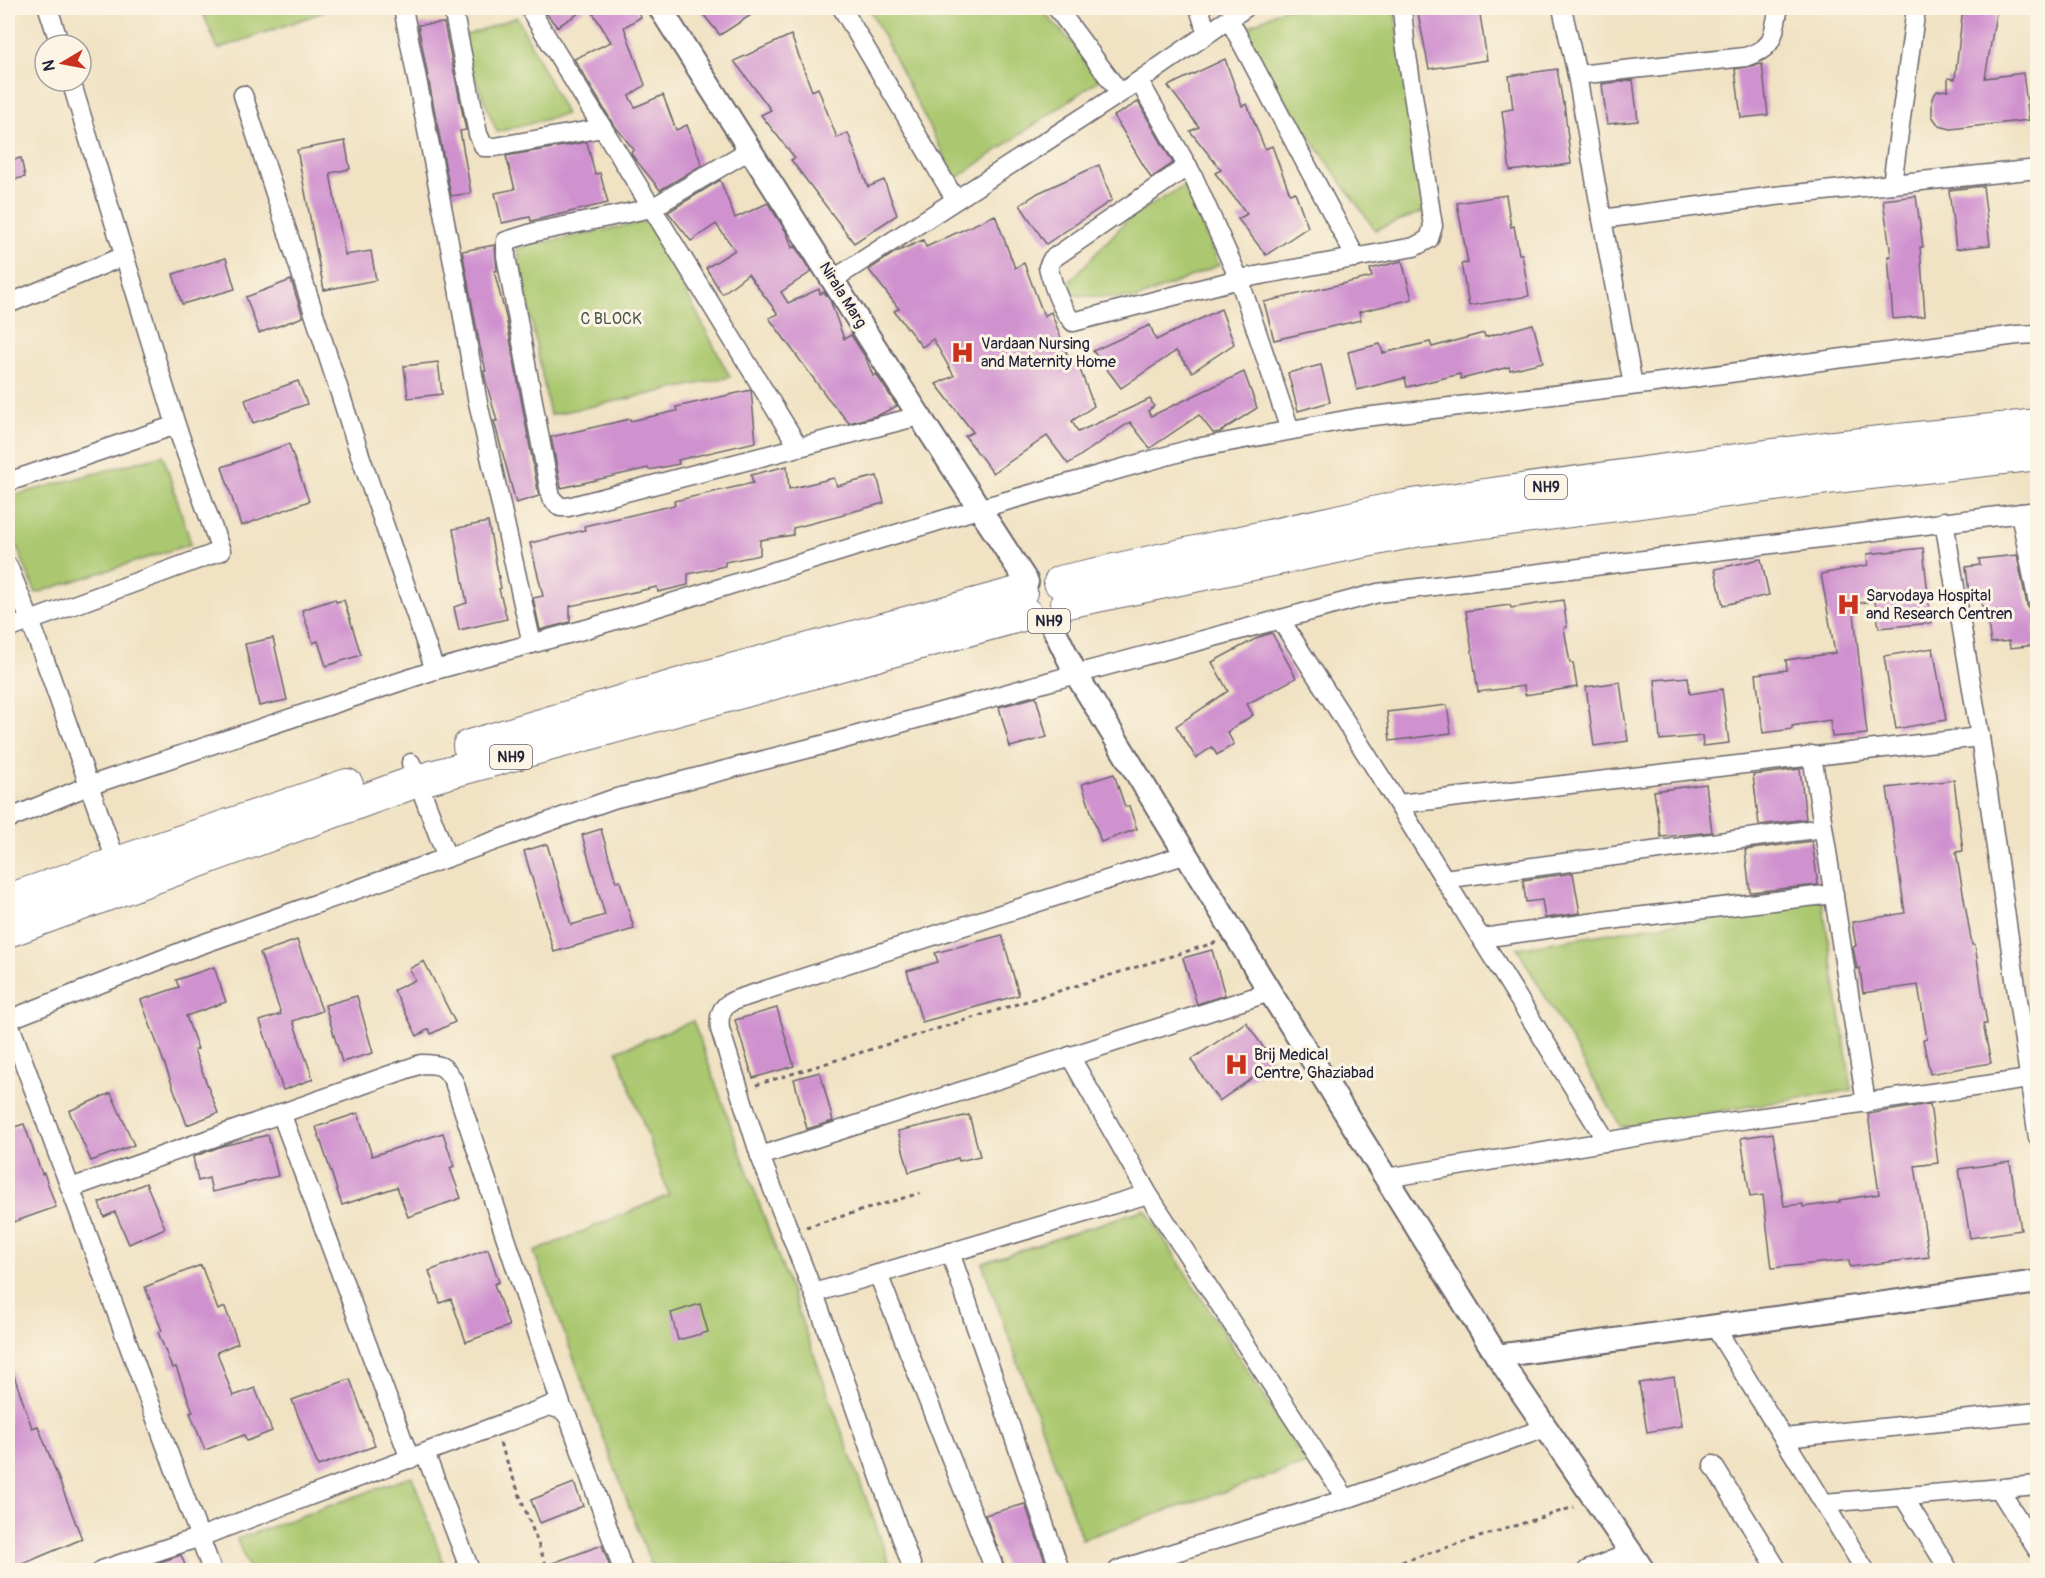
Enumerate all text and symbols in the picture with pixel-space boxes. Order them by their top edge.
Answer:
north arrow [33,33,93,93]
text: N [38,58,60,72]
street label: Nirala Marg [815,258,871,332]
park label: C BLOCK [580,309,642,329]
place label: Vardaan Nursing and Maternity Home [981,334,1116,372]
hospital icon: Vardaan Nursing and Maternity Home [950,340,976,366]
road number: NH9 [1525,475,1567,499]
place label: Sarvodaya Hospital and Research Centren [1866,586,2013,624]
hospital icon: Sarvodaya Hospital and Research Centren [1835,592,1861,618]
road number: NH9 [1028,609,1070,633]
road number: NH9 [490,745,532,769]
place label: Brij Medical Centre, Ghaziabad [1254,1045,1374,1083]
hospital icon: Brij Medical Centre, Ghaziabad [1223,1051,1249,1077]

